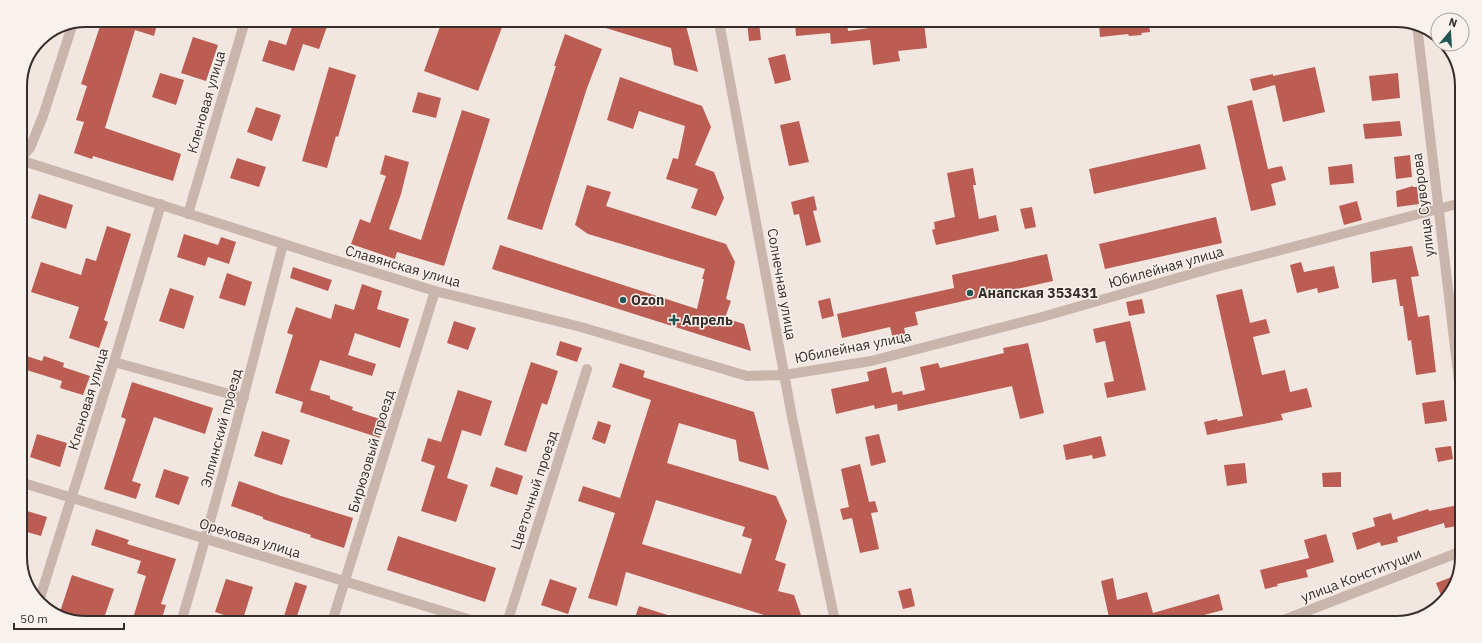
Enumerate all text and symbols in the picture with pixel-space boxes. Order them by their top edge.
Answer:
north arrow [1430,12,1470,52]
text: N [1447,15,1459,30]
street label: Кленовая улица [183,48,229,155]
street label: улица Суворова [1408,151,1438,258]
street label: Солнечная улица [763,227,801,342]
street label: Славянская улица [343,241,463,291]
street label: Юбилейная улица [1106,242,1226,292]
place label: Анапская 353431 [978,284,1098,302]
marker: Анапская 353431 [965,288,975,298]
place label: Ozon [631,291,664,309]
marker: Ozon [618,295,628,305]
place label: Апрель [682,311,733,329]
marker: Апрель [669,315,679,325]
street label: Юбилейная улица [793,327,913,367]
street label: Кленовая улица [64,345,112,452]
street label: Эллинский проезд [196,366,246,490]
street label: Бирюзовый проезд [344,387,398,515]
street label: Цветочный проезд [506,428,562,552]
street label: Ореховая улица [197,514,303,562]
street label: улица Конституции [1298,544,1424,606]
scale bar [14,605,124,631]
text: 50 m [20,611,48,626]

